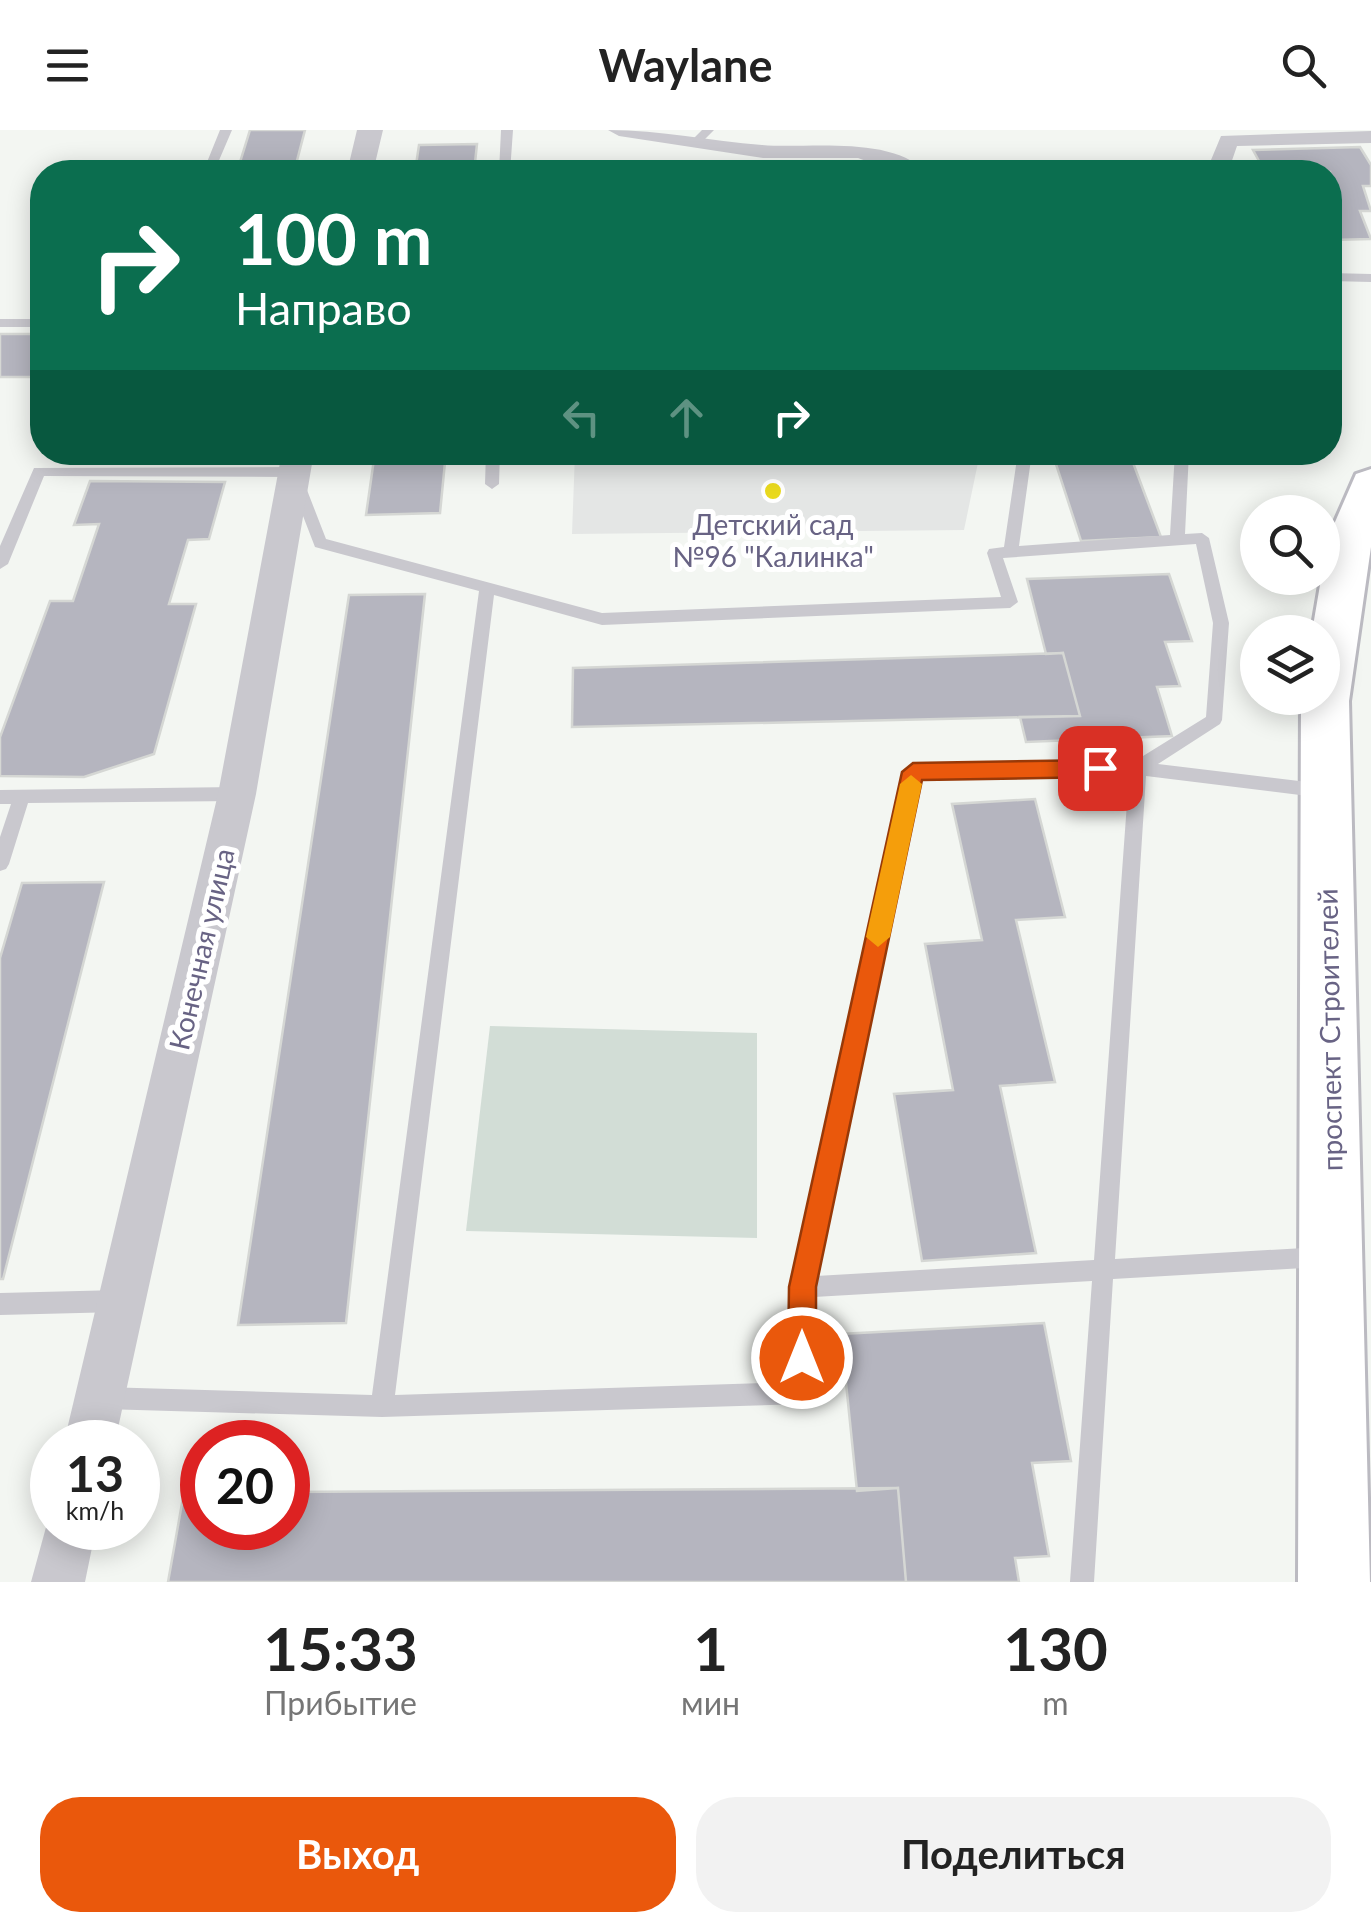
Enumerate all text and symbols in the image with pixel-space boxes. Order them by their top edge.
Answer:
icon: menu [40,38,95,93]
text: Waylane [599,38,772,92]
icon: search [1276,38,1331,93]
text: 100 m [235,196,432,280]
icon: right [70,200,200,330]
text: Направо [235,281,412,335]
icon: left [554,390,609,445]
icon: ahead [659,390,714,445]
icon: right [764,390,819,445]
marker: Детский сад №96 "Калинка" [762,480,784,502]
map controls [1240,495,1340,715]
button: search [1240,495,1340,595]
place label: Детский сад №96 "Калинка" [672,507,874,573]
button: layers [1240,615,1340,715]
pin [1058,726,1143,811]
icon: arrive [1073,741,1128,796]
street label: Конечная улица [161,845,241,1053]
street label: проспект Строителей [1310,888,1348,1172]
position arrow [750,1306,854,1410]
speed limit sign: 20 [180,1420,310,1550]
text: 13 [66,1443,124,1503]
text: km/h [66,1495,124,1525]
text: 15:33 [263,1612,418,1684]
text: 1 [693,1612,728,1684]
text: 130 [1003,1612,1108,1684]
text: Прибытие [264,1683,417,1722]
text: мин [681,1683,740,1722]
text: m [1042,1683,1069,1722]
button: Выход [40,1797,676,1912]
button: Поделиться [696,1797,1331,1912]

